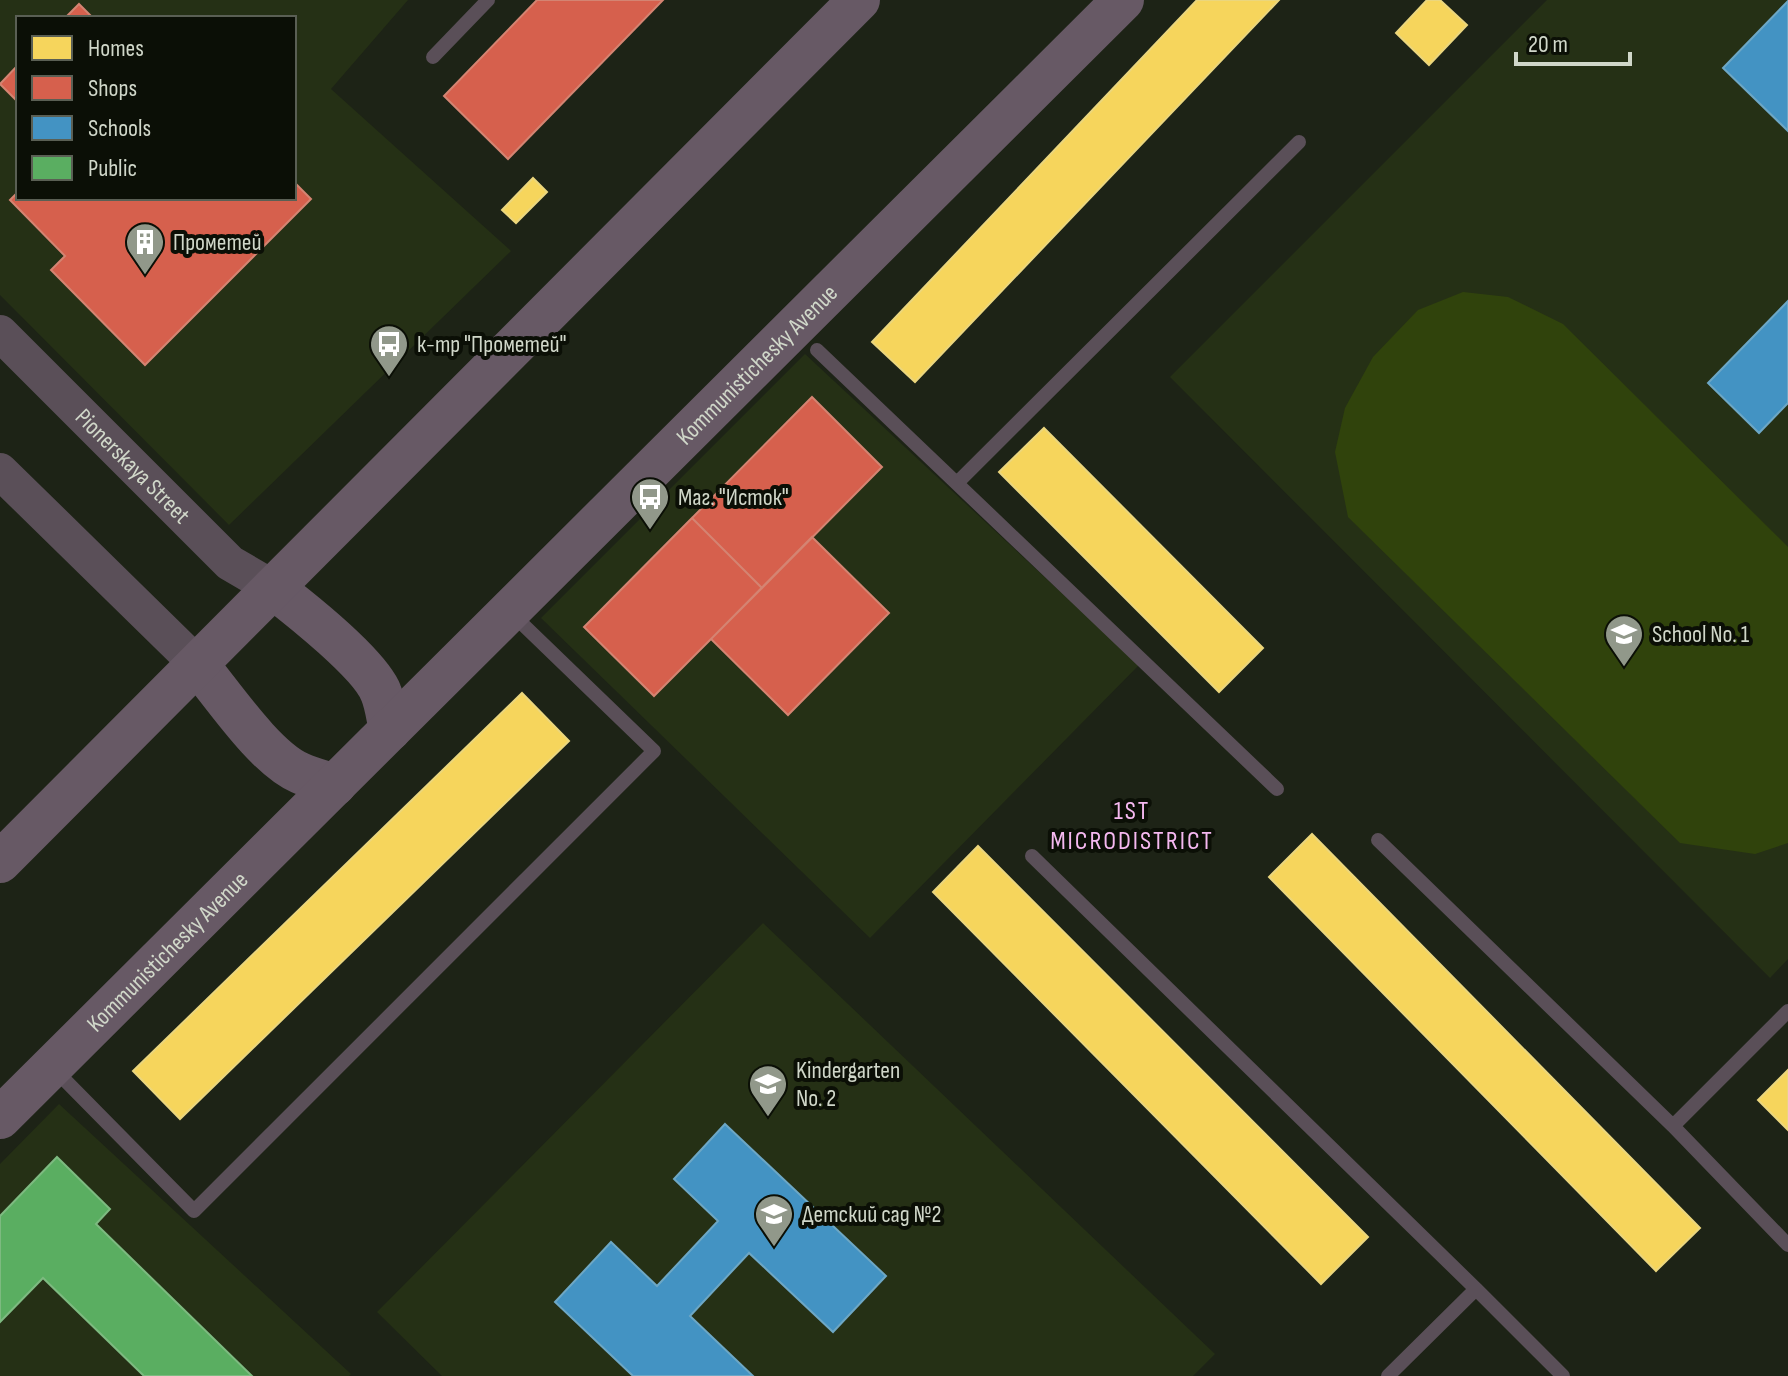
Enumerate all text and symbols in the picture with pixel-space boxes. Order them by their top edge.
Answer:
legend [16,16,296,200]
scale bar [1516,16,1630,66]
text: 20 m [1528,30,1568,59]
text: Homes [88,34,144,63]
text: Shops [88,74,137,103]
text: Schools [88,114,151,143]
text: Public [88,154,137,183]
building icon: Прометей [124,221,166,276]
place label: Прометей [173,228,262,257]
street label: Kommunistichesky Avenue [670,278,844,451]
bus stop icon: к-тр "Прометей" [368,323,410,378]
place label: к-тр "Прометей" [417,330,567,359]
street label: Pionerskaya Street [69,402,196,529]
bus stop icon: Маг. "Исток" [629,476,671,531]
place label: Маг. "Исток" [678,483,789,512]
school or university icon: School No. 1 [1603,613,1645,668]
place label: School No. 1 [1652,620,1750,649]
district label: 1ST MICRODISTRICT [1050,796,1214,857]
street label: Kommunistichesky Avenue [81,865,254,1038]
place label: Kindergarten No. 2 [796,1056,900,1113]
school or university icon: Kindergarten No. 2 [747,1063,789,1118]
school or university icon: Детский сад №2 [753,1193,795,1248]
place label: Детский сад №2 [802,1200,941,1229]

